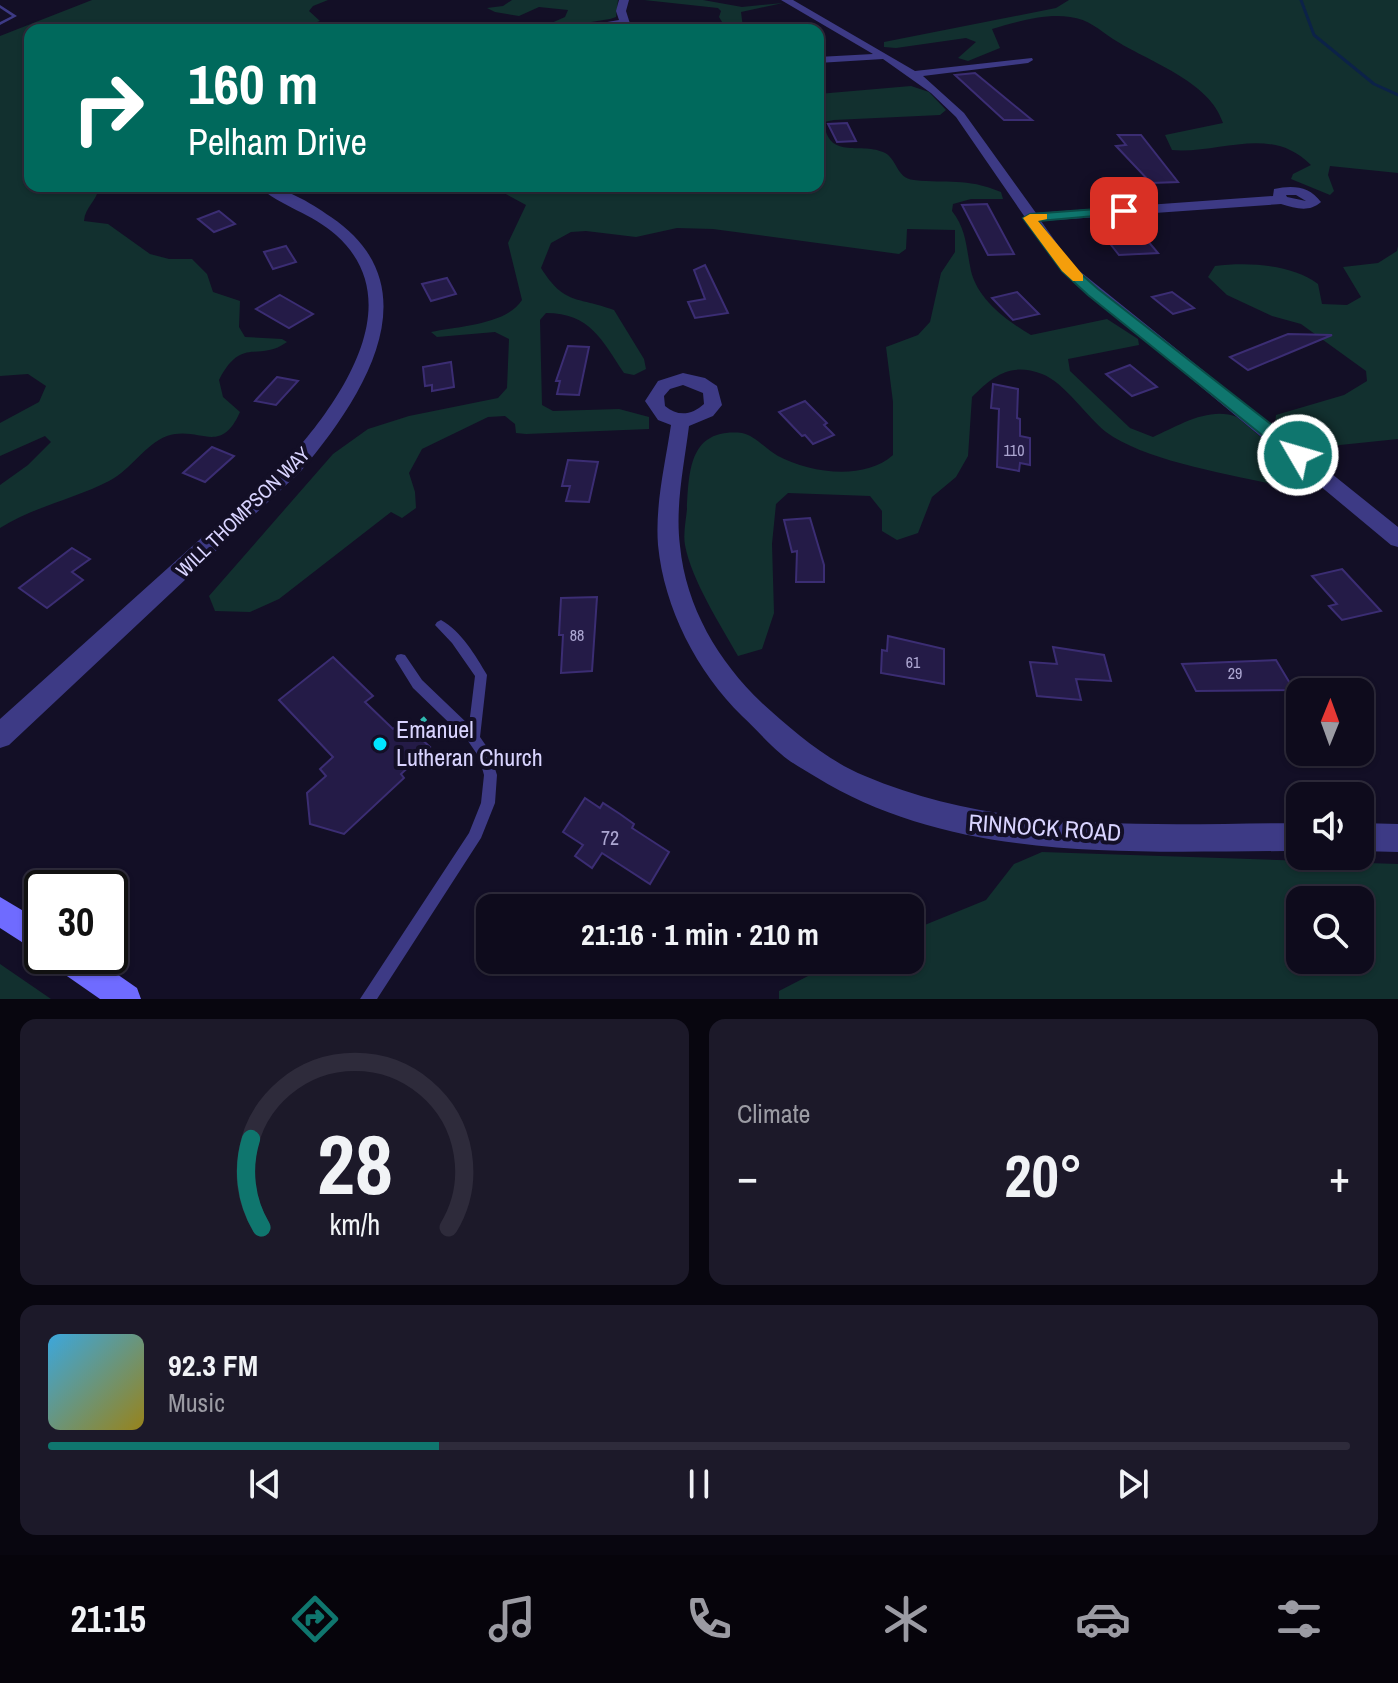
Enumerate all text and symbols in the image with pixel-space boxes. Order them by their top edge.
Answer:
text: 160 m [188,46,318,121]
icon: right [56,56,160,160]
text: Pelham Drive [188,118,367,166]
pin [1090,177,1158,245]
icon: arrive [1102,189,1146,233]
position arrow [1256,413,1340,497]
house number: 110 [1004,439,1024,461]
street label: WILL THOMPSON WAY [170,440,316,583]
house number: 88 [570,624,584,646]
house number: 61 [906,651,921,673]
house number: 29 [1228,662,1242,684]
north arrow [1286,678,1374,766]
map controls [1286,678,1374,974]
place label: Emanuel Lutheran Church [396,713,543,773]
marker: Emanuel Lutheran Church [371,735,389,753]
button: sound [1286,782,1374,870]
street label: RINNOCK ROAD [968,806,1123,848]
house number: 72 [601,824,619,851]
speed limit sign: 30 [24,870,128,974]
button: search [1286,886,1374,974]
text: 21:16 · 1 min · 210 m [581,914,819,954]
text: Climate [737,1096,810,1131]
text: 28 [317,1108,392,1220]
text: 20° [1004,1135,1083,1216]
text: − [737,1146,758,1206]
text: + [1329,1146,1350,1206]
text: km/h [329,1205,380,1244]
text: 92.3 FM [168,1345,258,1385]
text: Music [168,1385,225,1420]
icon: previous [243,1462,287,1506]
icon: pause [677,1462,721,1506]
icon: next [1111,1462,1155,1506]
icon: directions [287,1591,343,1647]
icon: music [484,1591,540,1647]
icon: phone [681,1591,737,1647]
icon: climate [878,1591,934,1647]
icon: car [1075,1591,1131,1647]
icon: filters [1271,1591,1327,1647]
text: 21:15 [70,1595,146,1643]

